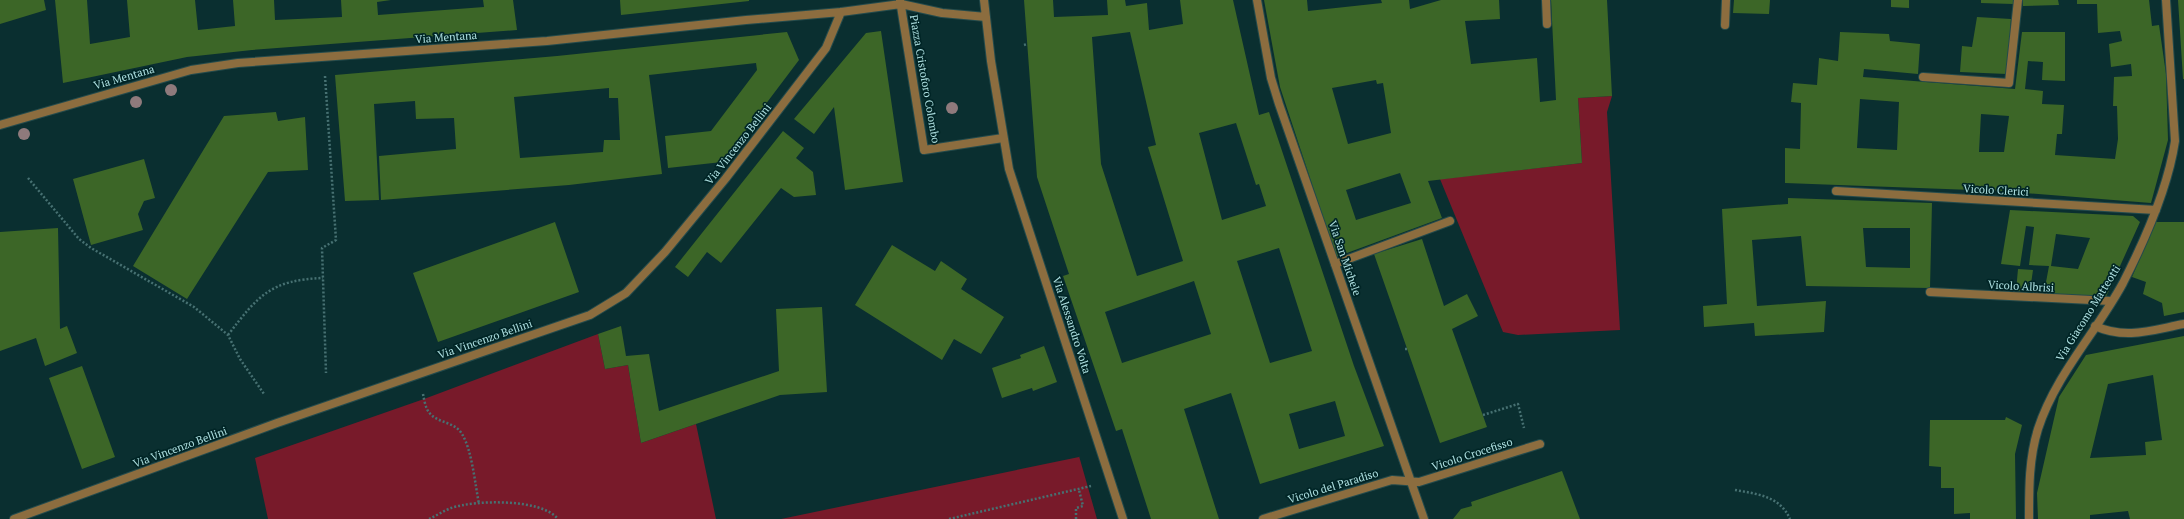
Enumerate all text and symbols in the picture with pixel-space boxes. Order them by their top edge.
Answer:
street label: Piazza Cristoforo Colombo [907,14,943,144]
street label: Via Mentana [414,28,478,46]
street label: Via Mentana [92,62,156,92]
street label: Via Vincenzo Bellini [702,101,774,187]
street label: Vicolo Clerici [1963,181,2029,199]
street label: Via San Michele [1326,219,1365,298]
street label: Via Giacomo Matteotti [2053,262,2123,364]
street label: Via Alessandro Volta [1050,275,1094,376]
street label: Vicolo Albrisi [1988,277,2054,295]
street label: Via Vincenzo Bellini [436,316,534,362]
street label: Via Vincenzo Bellini [131,423,229,471]
street label: Vicolo Crocefisso [1430,434,1514,474]
street label: Vicolo del Paradiso [1286,466,1380,506]

